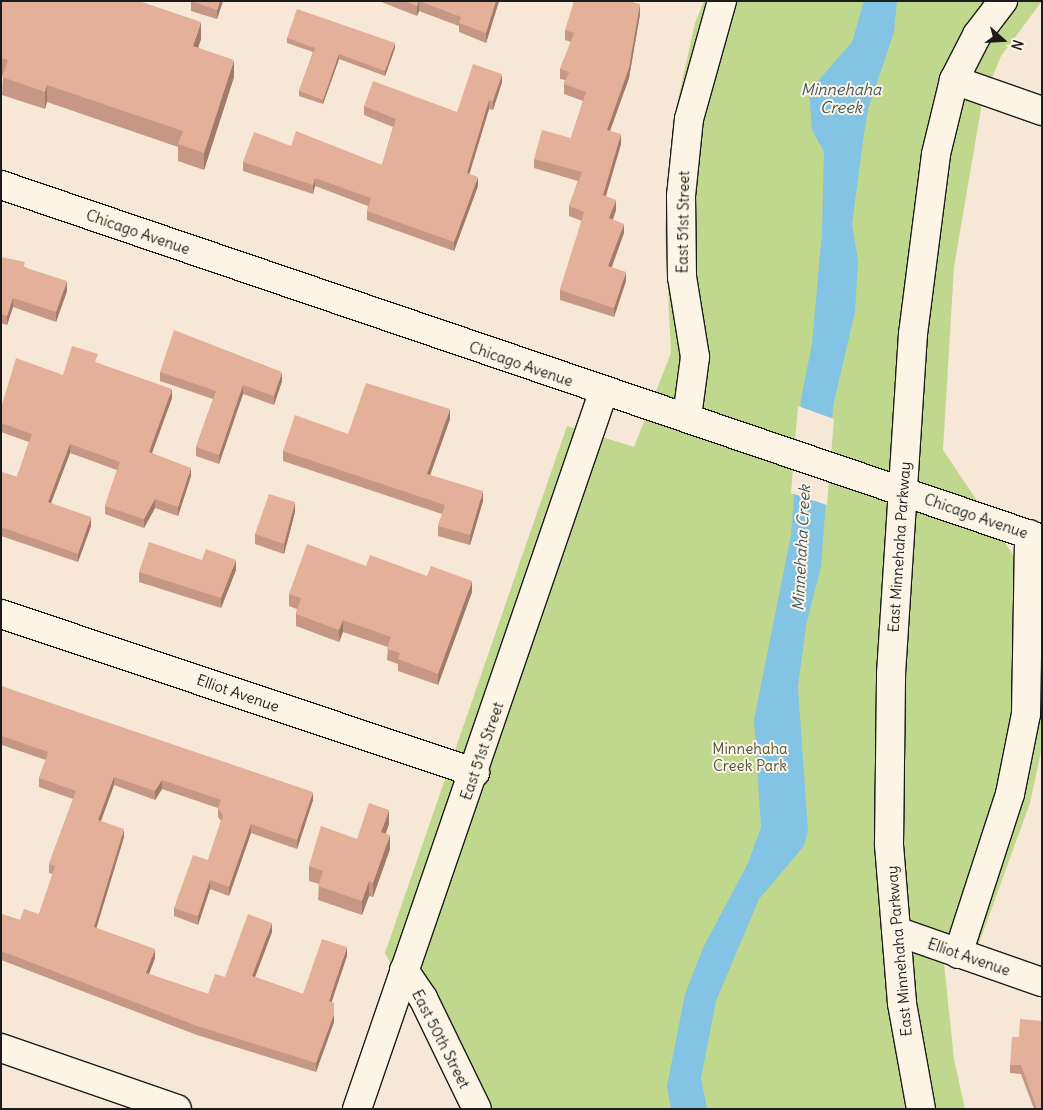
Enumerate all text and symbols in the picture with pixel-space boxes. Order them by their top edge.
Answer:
north arrow [978,15,1028,65]
text: N [1007,37,1027,52]
water label: Minnehaha Creek [801,79,881,117]
street label: East 51st Street [673,171,693,273]
street label: Chicago Avenue [84,206,192,258]
street label: Chicago Avenue [467,338,575,390]
street label: East Minnehaha Parkway [884,461,914,633]
water label: Minnehaha Creek [788,485,814,611]
street label: Chicago Avenue [922,490,1030,542]
street label: Elliot Avenue [194,670,282,716]
street label: East 51st Street [457,700,507,802]
park label: Minnehaha Creek Park [712,739,788,774]
street label: East Minnehaha Parkway [883,865,915,1037]
street label: Elliot Avenue [925,934,1013,980]
street label: East 50th Street [408,987,474,1091]

